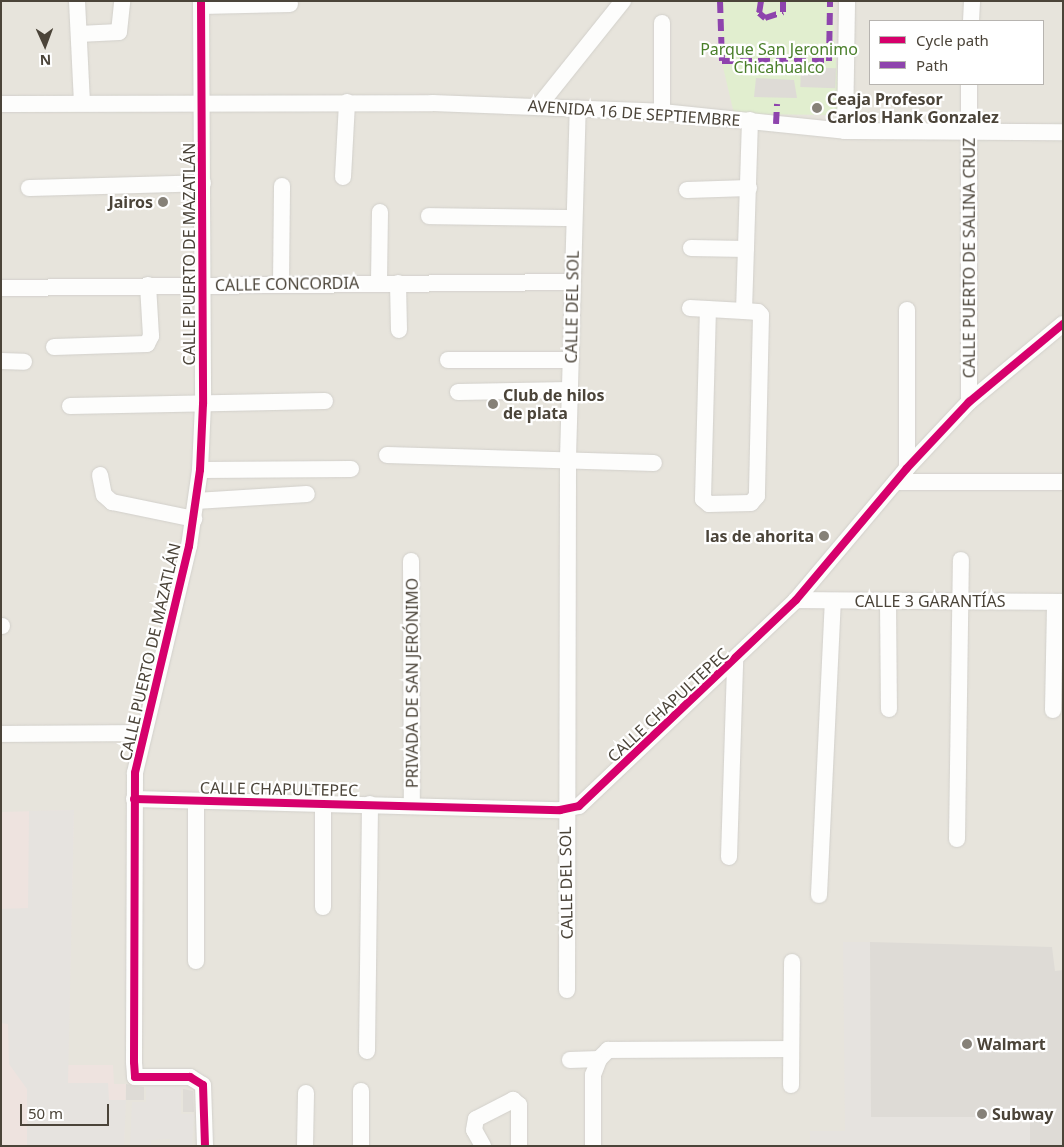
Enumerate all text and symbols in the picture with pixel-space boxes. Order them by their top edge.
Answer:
north arrow [20,20,70,70]
legend [869,20,1044,85]
text: Cycle path [916,30,989,50]
park label: Parque San Jeronimo Chicahualco [700,39,858,77]
text: N [40,51,52,70]
text: Path [916,55,948,75]
place label: Ceaja Profesor Carlos Hank Gonzalez [827,89,999,127]
street label: AVENIDA 16 DE SEPTIEMBRE [527,96,741,130]
marker: Ceaja Profesor Carlos Hank Gonzalez [811,102,823,114]
street label: CALLE PUERTO DE SALINA CRUZ [959,138,979,378]
street label: CALLE PUERTO DE MAZATLÁN [179,142,199,366]
place label: Jairos [108,192,153,212]
marker: Jairos [157,196,169,208]
street label: CALLE DEL SOL [561,250,583,364]
street label: CALLE CONCORDIA [215,273,359,295]
place label: Club de hilos de plata [503,385,605,423]
marker: Club de hilos de plata [487,398,499,410]
place label: las de ahorita [705,526,814,546]
marker: las de ahorita [818,530,830,542]
street label: CALLE PUERTO DE MAZATLÁN [116,541,184,763]
street label: PRIVADA DE SAN JERÓNIMO [402,578,422,788]
street label: CALLE 3 GARANTÍAS [854,591,1006,611]
street label: CALLE CHAPULTEPEC [604,644,732,766]
street label: CALLE CHAPULTEPEC [200,778,358,800]
street label: CALLE DEL SOL [555,826,577,940]
place label: Walmart [977,1034,1046,1054]
marker: Walmart [961,1038,973,1050]
scale bar [22,1094,111,1126]
text: 50 m [28,1103,63,1123]
place label: Subway [992,1104,1053,1124]
marker: Subway [976,1108,988,1120]

